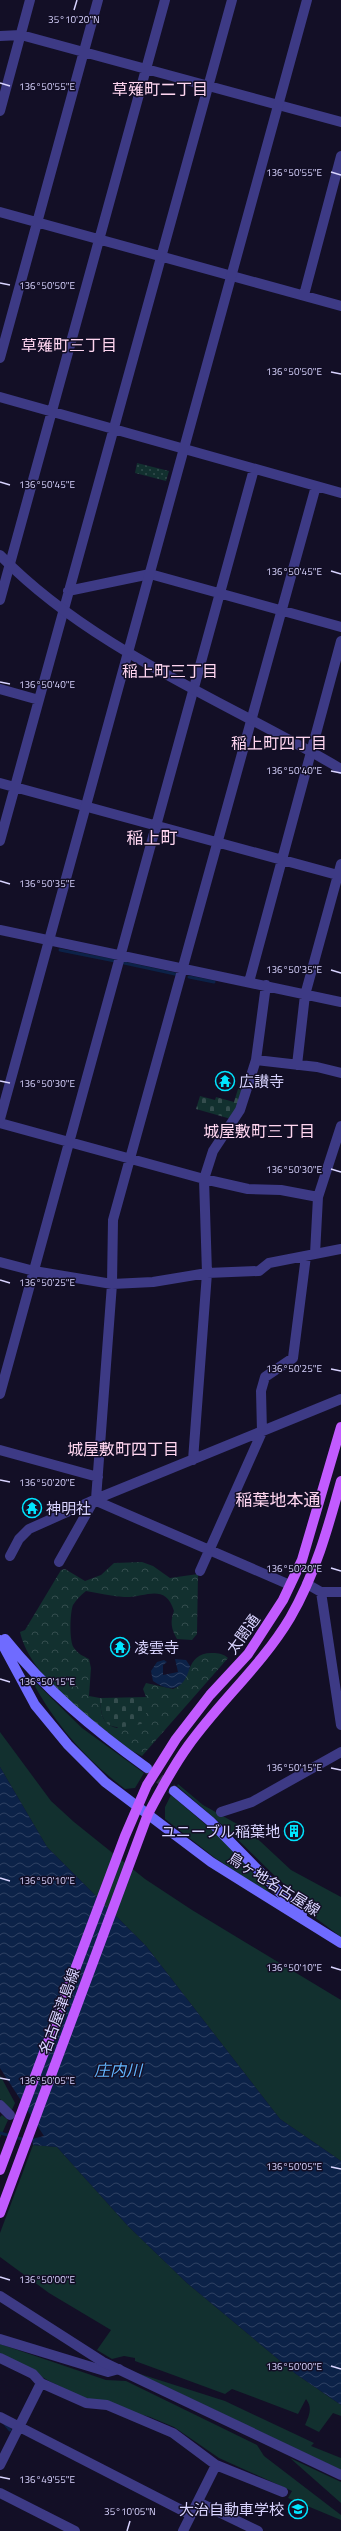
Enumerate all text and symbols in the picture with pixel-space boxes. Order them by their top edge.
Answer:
text: 35°10'20"N [48,12,100,27]
district label: 草薙町二丁目 [112,77,208,101]
text: 136°50'55"E [19,79,76,94]
text: 136°50'55"E [266,165,323,180]
text: 136°50'50"E [19,278,76,293]
district label: 草薙町三丁目 [21,333,117,357]
text: 136°50'50"E [266,364,323,379]
text: 136°50'45"E [19,477,76,492]
text: 136°50'45"E [266,564,323,579]
district label: 稲上町三丁目 [122,659,218,683]
text: 136°50'40"E [19,677,76,692]
district label: 稲上町四丁目 [231,731,327,755]
text: 136°50'40"E [266,763,323,778]
district label: 稲上町 [127,825,178,851]
text: 136°50'35"E [19,876,76,891]
text: 136°50'35"E [266,962,323,977]
temple icon: 広讃寺 [214,1070,236,1092]
place label: 広讃寺 [239,1070,284,1093]
text: 136°50'30"E [19,1076,76,1091]
district label: 城屋敷町三丁目 [203,1119,315,1143]
text: 136°50'30"E [266,1162,323,1177]
text: 136°50'25"E [19,1275,76,1290]
text: 136°50'25"E [266,1361,323,1376]
district label: 城屋敷町四丁目 [67,1437,179,1461]
text: 136°50'20"E [19,1475,76,1490]
district label: 稲葉地本通 [236,1487,321,1513]
temple icon: 神明社 [21,1497,43,1519]
place label: 神明社 [46,1497,91,1520]
text: 136°50'20"E [266,1561,323,1576]
street label: 太閤通 [220,1609,266,1659]
temple icon: 凌雲寺 [109,1636,131,1658]
place label: 凌雲寺 [134,1636,179,1659]
text: 136°50'15"E [19,1674,76,1689]
text: 136°50'15"E [266,1760,323,1775]
place label: ユニーブル稲葉地 [161,1820,280,1843]
building icon: ユニーブル稲葉地 [283,1820,305,1842]
street label: 鳥ヶ地名古屋線 [223,1846,325,1922]
text: 136°50'10"E [19,1873,76,1888]
text: 136°50'10"E [266,1960,323,1975]
street label: 名古屋津島線 [33,1965,85,2057]
water label: 庄内川 [94,2058,144,2082]
text: 136°50'05"E [19,2073,76,2088]
text: 136°50'05"E [266,2159,323,2174]
text: 136°50'00"E [19,2272,76,2287]
text: 136°50'00"E [266,2359,323,2374]
text: 136°49'55"E [19,2472,76,2487]
place label: 大治自動車学校 [179,2498,284,2521]
school or university icon: 大治自動車学校 [287,2498,309,2520]
text: 35°10'05"N [104,2504,156,2519]

